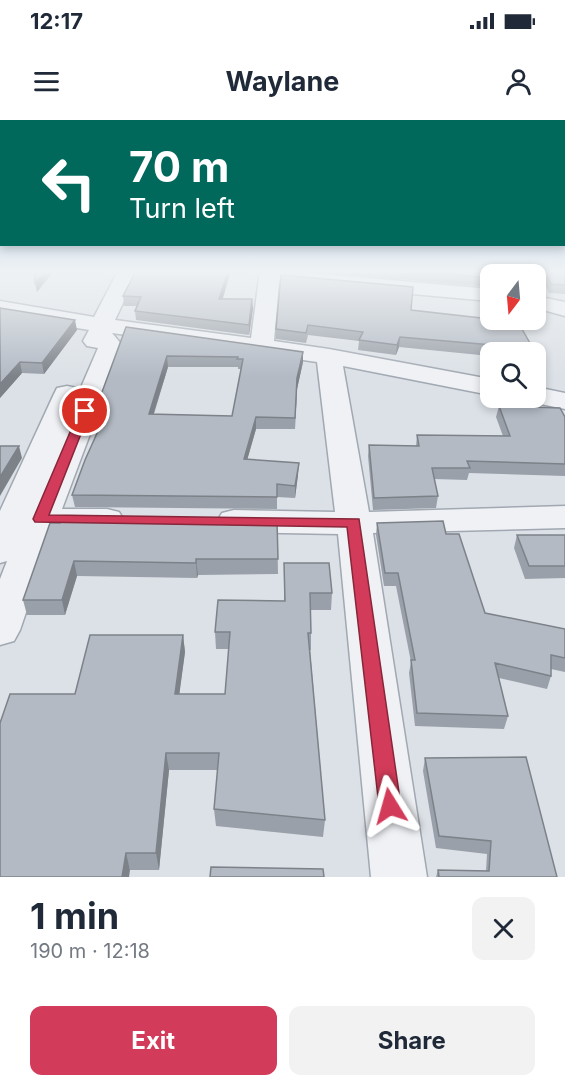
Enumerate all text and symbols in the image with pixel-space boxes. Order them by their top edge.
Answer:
text: 12:17 [30,8,83,34]
icon: menu [30,65,63,98]
text: Waylane [226,65,339,98]
icon: person [502,65,535,98]
text: 70 m [129,141,229,192]
icon: left [30,144,108,222]
text: Turn left [129,192,235,225]
north arrow [480,264,546,330]
map controls [480,264,546,408]
button: search [480,342,546,408]
pin [59,385,110,436]
icon: arrive [68,394,101,427]
position arrow [358,774,422,838]
text: 1 min [30,894,119,938]
button: close [472,897,535,960]
text: 190 m · 12:18 [30,939,150,963]
button: Exit [30,1006,277,1075]
button: Share [289,1006,535,1075]

